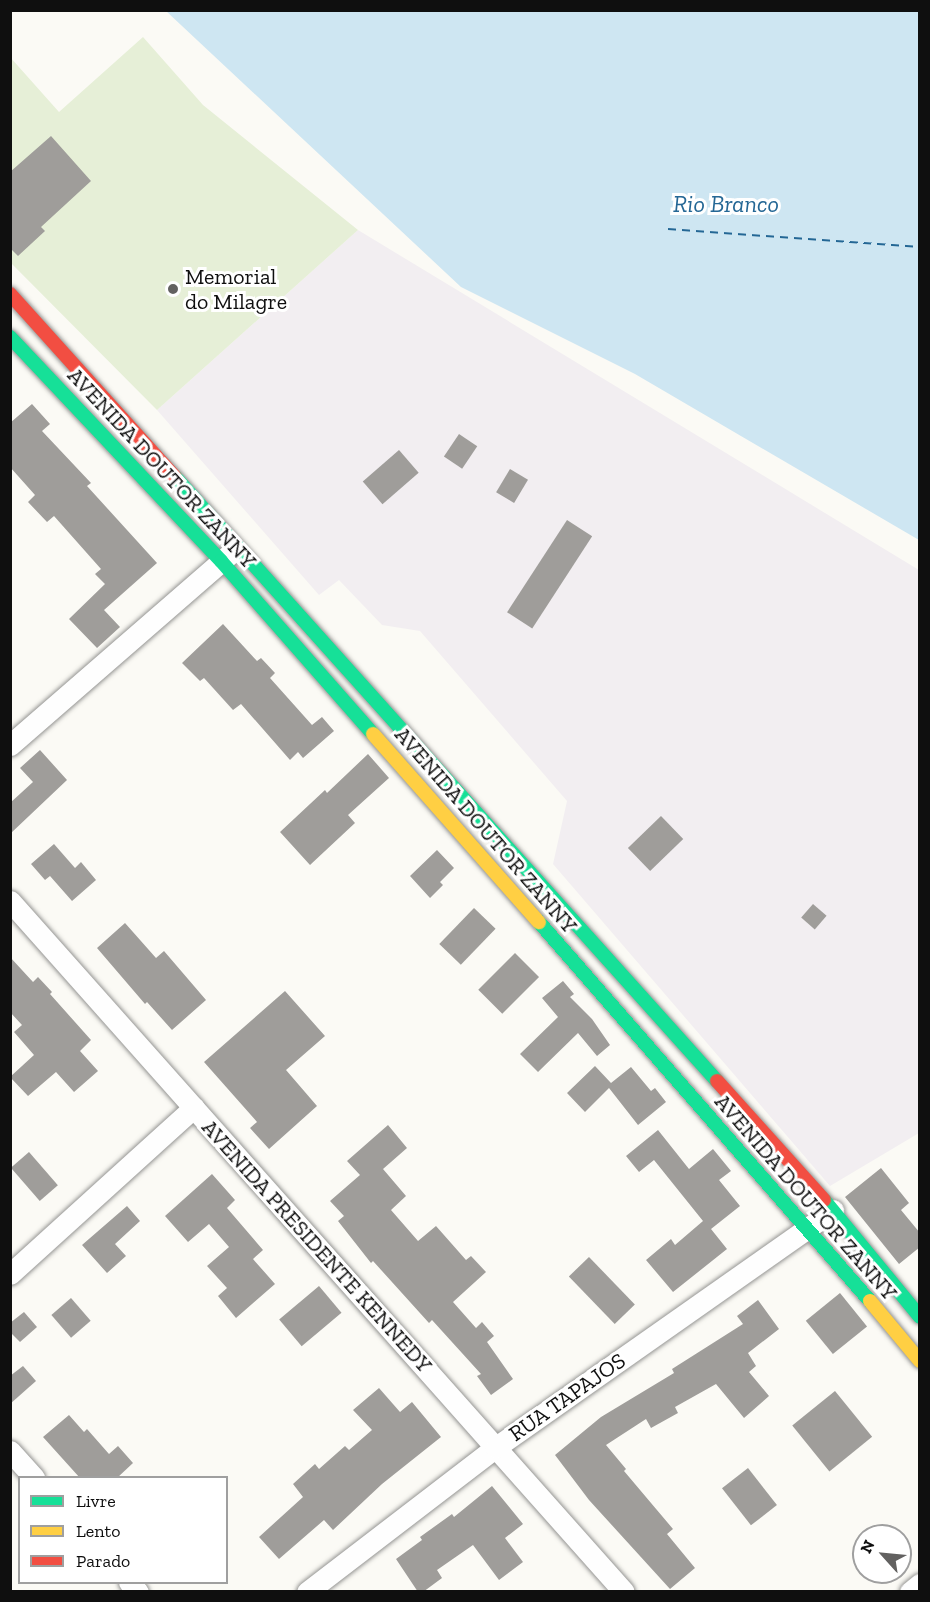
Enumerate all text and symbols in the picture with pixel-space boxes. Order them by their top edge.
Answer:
water label: Rio Branco [673,190,779,218]
place label: Memorial do Milagre [185,263,287,314]
marker: Memorial do Milagre [166,282,180,296]
street label: AVENIDA DOUTOR ZANNY [62,362,262,574]
street label: AVENIDA DOUTOR ZANNY [389,721,583,939]
street label: AVENIDA DOUTOR ZANNY [709,1088,903,1306]
street label: AVENIDA PRESIDENTE KENNEDY [196,1114,438,1378]
street label: RUA TAPAJOS [503,1347,631,1447]
legend [18,1476,228,1584]
text: Livre [76,1490,116,1512]
text: Lento [76,1520,121,1542]
north arrow [852,1524,912,1584]
text: N [856,1537,879,1556]
text: Parado [76,1550,130,1572]

